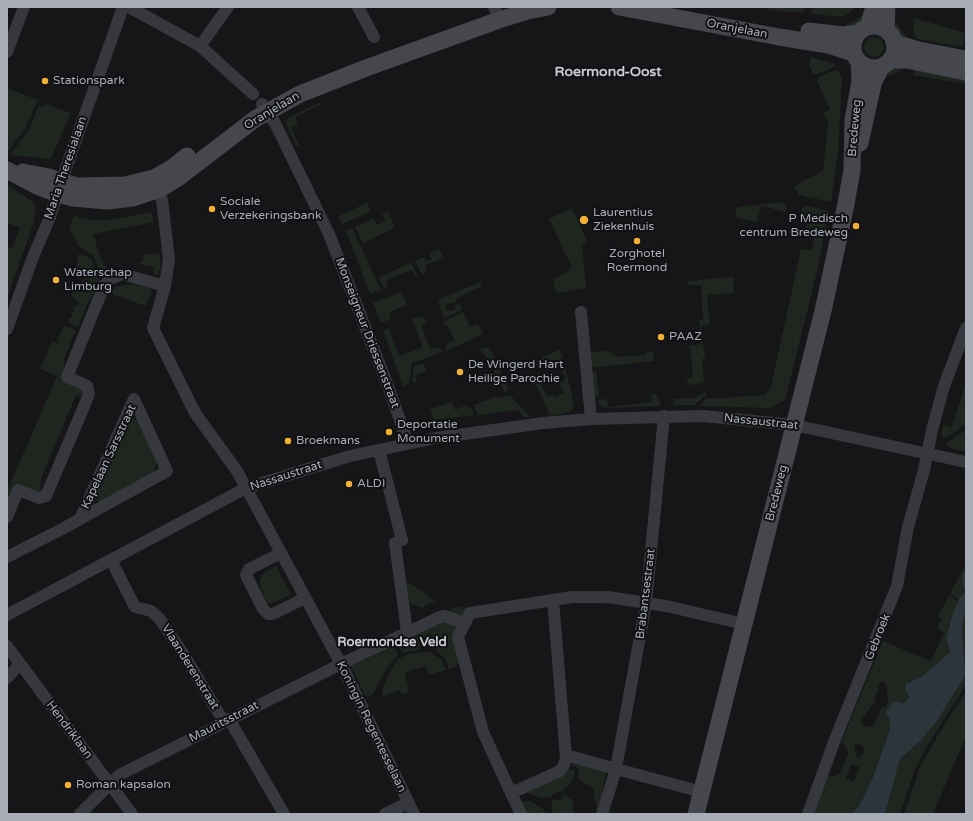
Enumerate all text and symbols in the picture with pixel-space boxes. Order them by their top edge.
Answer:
street label: Oranjelaan [705,16,769,42]
district label: Roermond-Oost [555,64,661,80]
place label: Stationspark [53,74,125,88]
marker: Stationspark [40,76,50,86]
street label: Oranjelaan [242,89,302,133]
street label: Bredeweg [845,99,865,157]
street label: Maria Theresialaan [42,115,90,221]
place label: Sociale Verzekeringsbank [220,195,321,223]
marker: Sociale Verzekeringsbank [207,204,217,214]
place label: Laurentius Ziekenhuis [593,206,654,234]
place label: P Medisch centrum Bredeweg [740,212,848,240]
marker: Laurentius Ziekenhuis [578,214,590,226]
marker: P Medisch centrum Bredeweg [851,221,861,231]
marker: Zorghotel Roermond [632,236,642,246]
place label: Zorghotel Roermond [607,247,667,275]
street label: Monseigneur Driessenstraat [332,256,402,410]
place label: Waterschap Limburg [64,266,132,294]
marker: Waterschap Limburg [51,275,61,285]
place label: PAAZ [669,330,702,344]
marker: PAAZ [656,332,666,342]
place label: De Wingerd Hart Heilige Parochie [468,358,563,386]
marker: De Wingerd Hart Heilige Parochie [455,367,465,377]
street label: Kapelaan Sarsstraat [79,403,139,511]
street label: Nassaustraat [723,411,799,433]
place label: Deportatie Monument [397,418,460,446]
marker: Deportatie Monument [384,427,394,437]
place label: Broekmans [296,434,360,448]
marker: Broekmans [283,436,293,446]
street label: Nassaustraat [248,458,324,494]
street label: Bredeweg [763,463,791,523]
place label: ALDI [357,477,385,491]
marker: ALDI [344,479,354,489]
street label: Brabantsestraat [633,548,659,640]
street label: Gebroek [862,612,894,662]
street label: Vlaanderenstraat [158,622,222,712]
district label: Roermondse Veld [337,635,447,651]
street label: Koningin Regentesselaan [333,659,409,795]
street label: Hendriklaan [43,698,95,762]
street label: Mauritsstraat [187,698,261,746]
place label: Roman kapsalon [76,778,171,792]
marker: Roman kapsalon [63,780,73,790]

